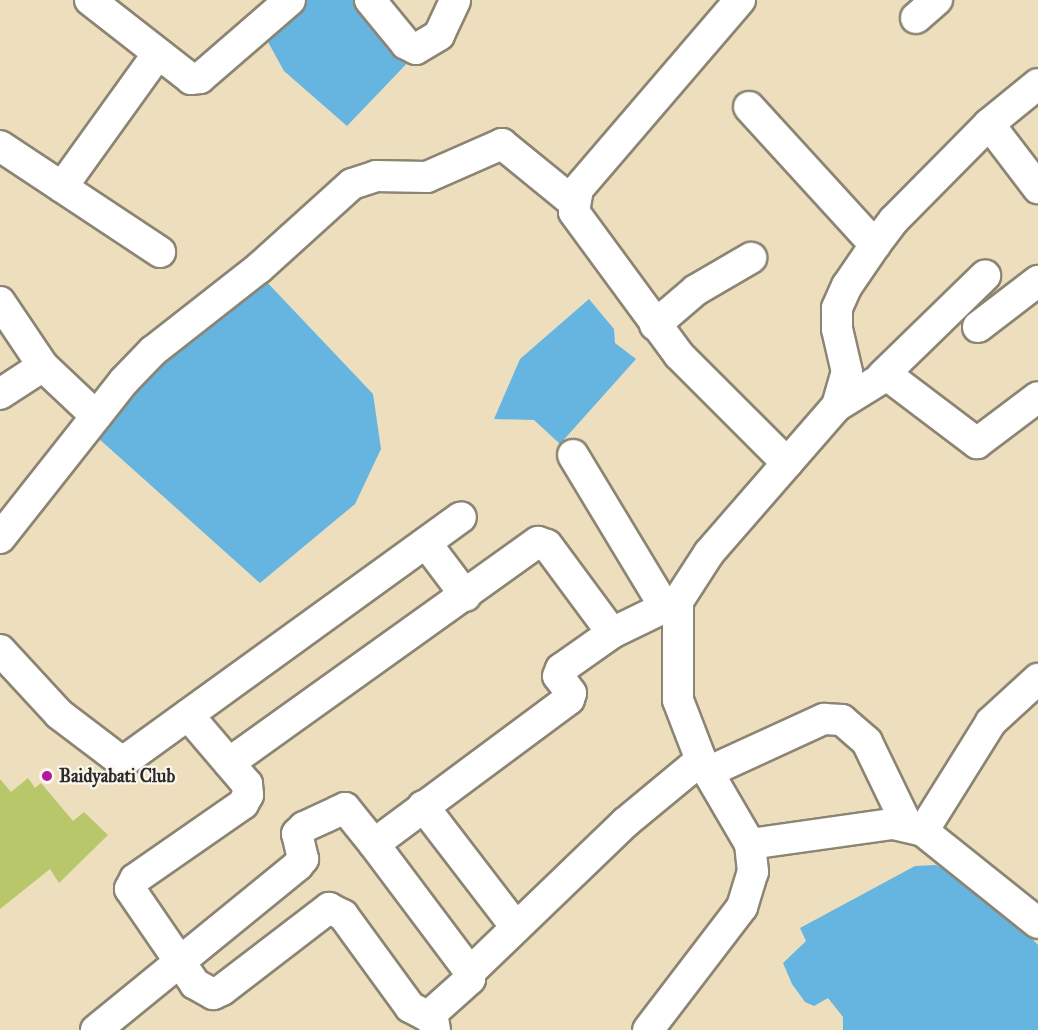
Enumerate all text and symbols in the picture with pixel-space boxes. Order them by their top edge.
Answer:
place label: Baidyabati Club [59,765,175,787]
marker: Baidyabati Club [40,769,54,783]

